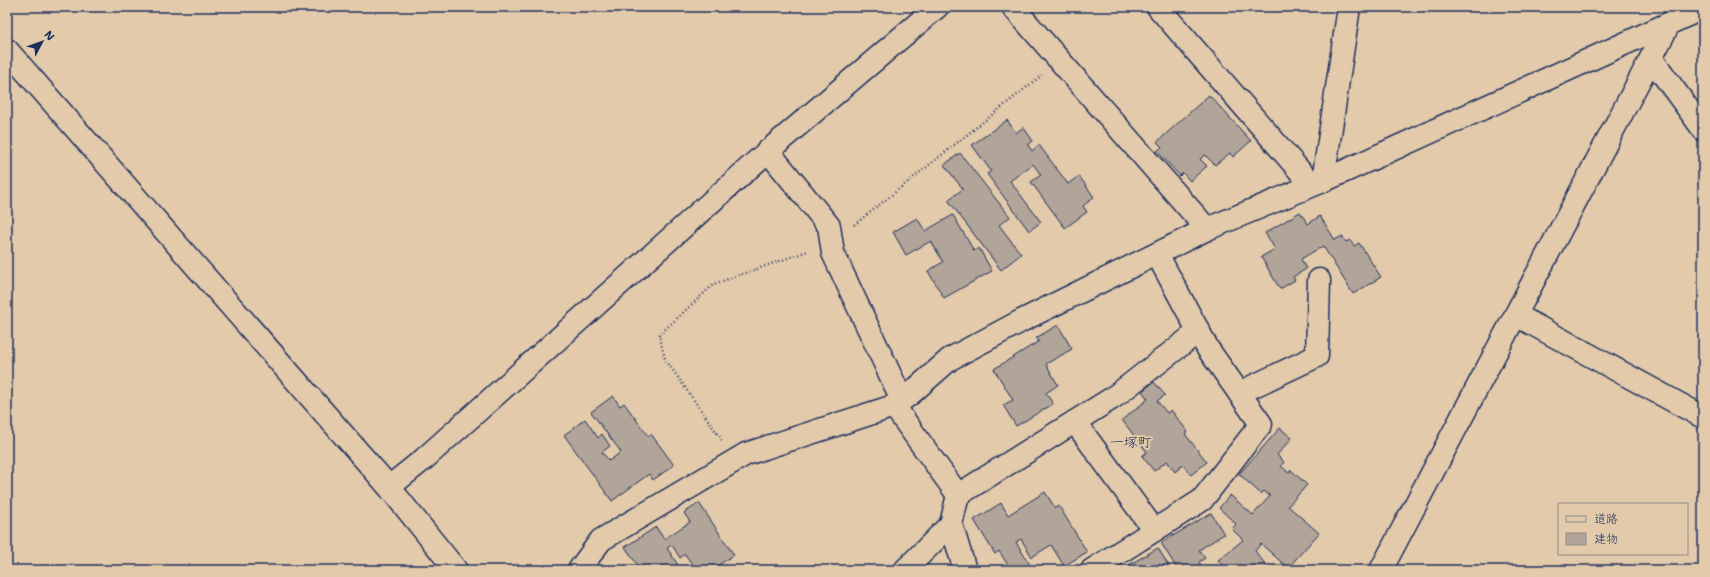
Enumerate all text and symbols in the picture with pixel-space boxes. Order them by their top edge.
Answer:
north arrow [22,22,62,62]
text: N [41,28,58,44]
district label: 一塚町 [1110,433,1152,451]
legend [1558,503,1688,555]
text: 道路 [1594,511,1618,527]
text: 建物 [1594,531,1618,547]

